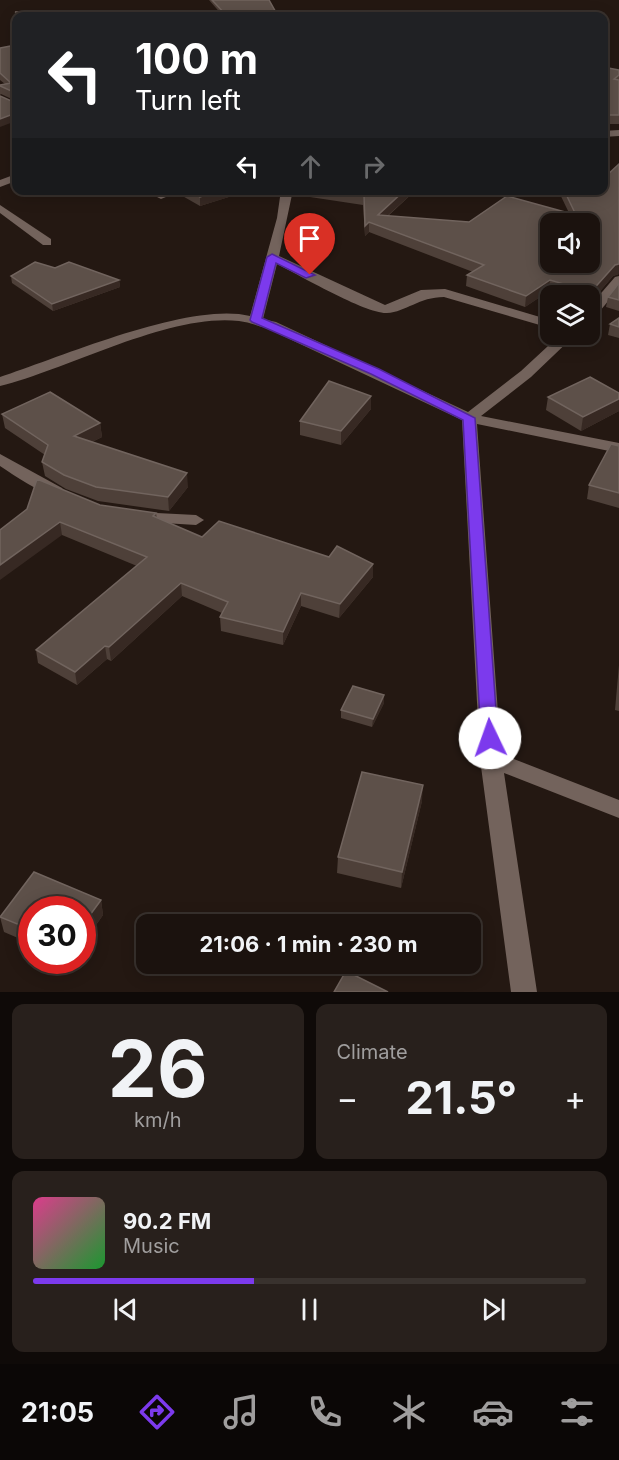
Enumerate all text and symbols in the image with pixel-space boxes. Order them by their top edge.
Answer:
text: 100 m [135,33,258,84]
icon: left [36,36,114,114]
text: Turn left [135,84,241,117]
icon: left [231,150,264,183]
icon: ahead [294,150,327,183]
icon: right [357,150,390,183]
pin [284,213,335,275]
map controls [540,213,600,345]
button: sound [540,213,600,273]
icon: arrive [293,222,326,255]
button: layers [540,285,600,345]
position arrow [458,706,522,770]
speed limit sign: 30 [18,896,96,974]
text: 21:06 · 1 min · 230 m [200,931,417,957]
text: 26 [108,1021,208,1116]
text: Climate [337,1040,408,1064]
text: 21.5° [405,1070,517,1125]
text: − [337,1078,358,1118]
text: + [564,1078,586,1118]
text: km/h [134,1108,182,1132]
text: 90.2 FM [123,1208,211,1234]
text: Music [123,1234,180,1258]
icon: previous [109,1293,142,1326]
icon: pause [293,1293,326,1326]
icon: next [477,1293,510,1326]
icon: directions [136,1391,178,1433]
icon: music [220,1391,262,1433]
icon: phone [304,1391,346,1433]
icon: climate [388,1391,430,1433]
icon: car [472,1391,514,1433]
icon: filters [556,1391,598,1433]
text: 21:05 [21,1396,94,1429]

